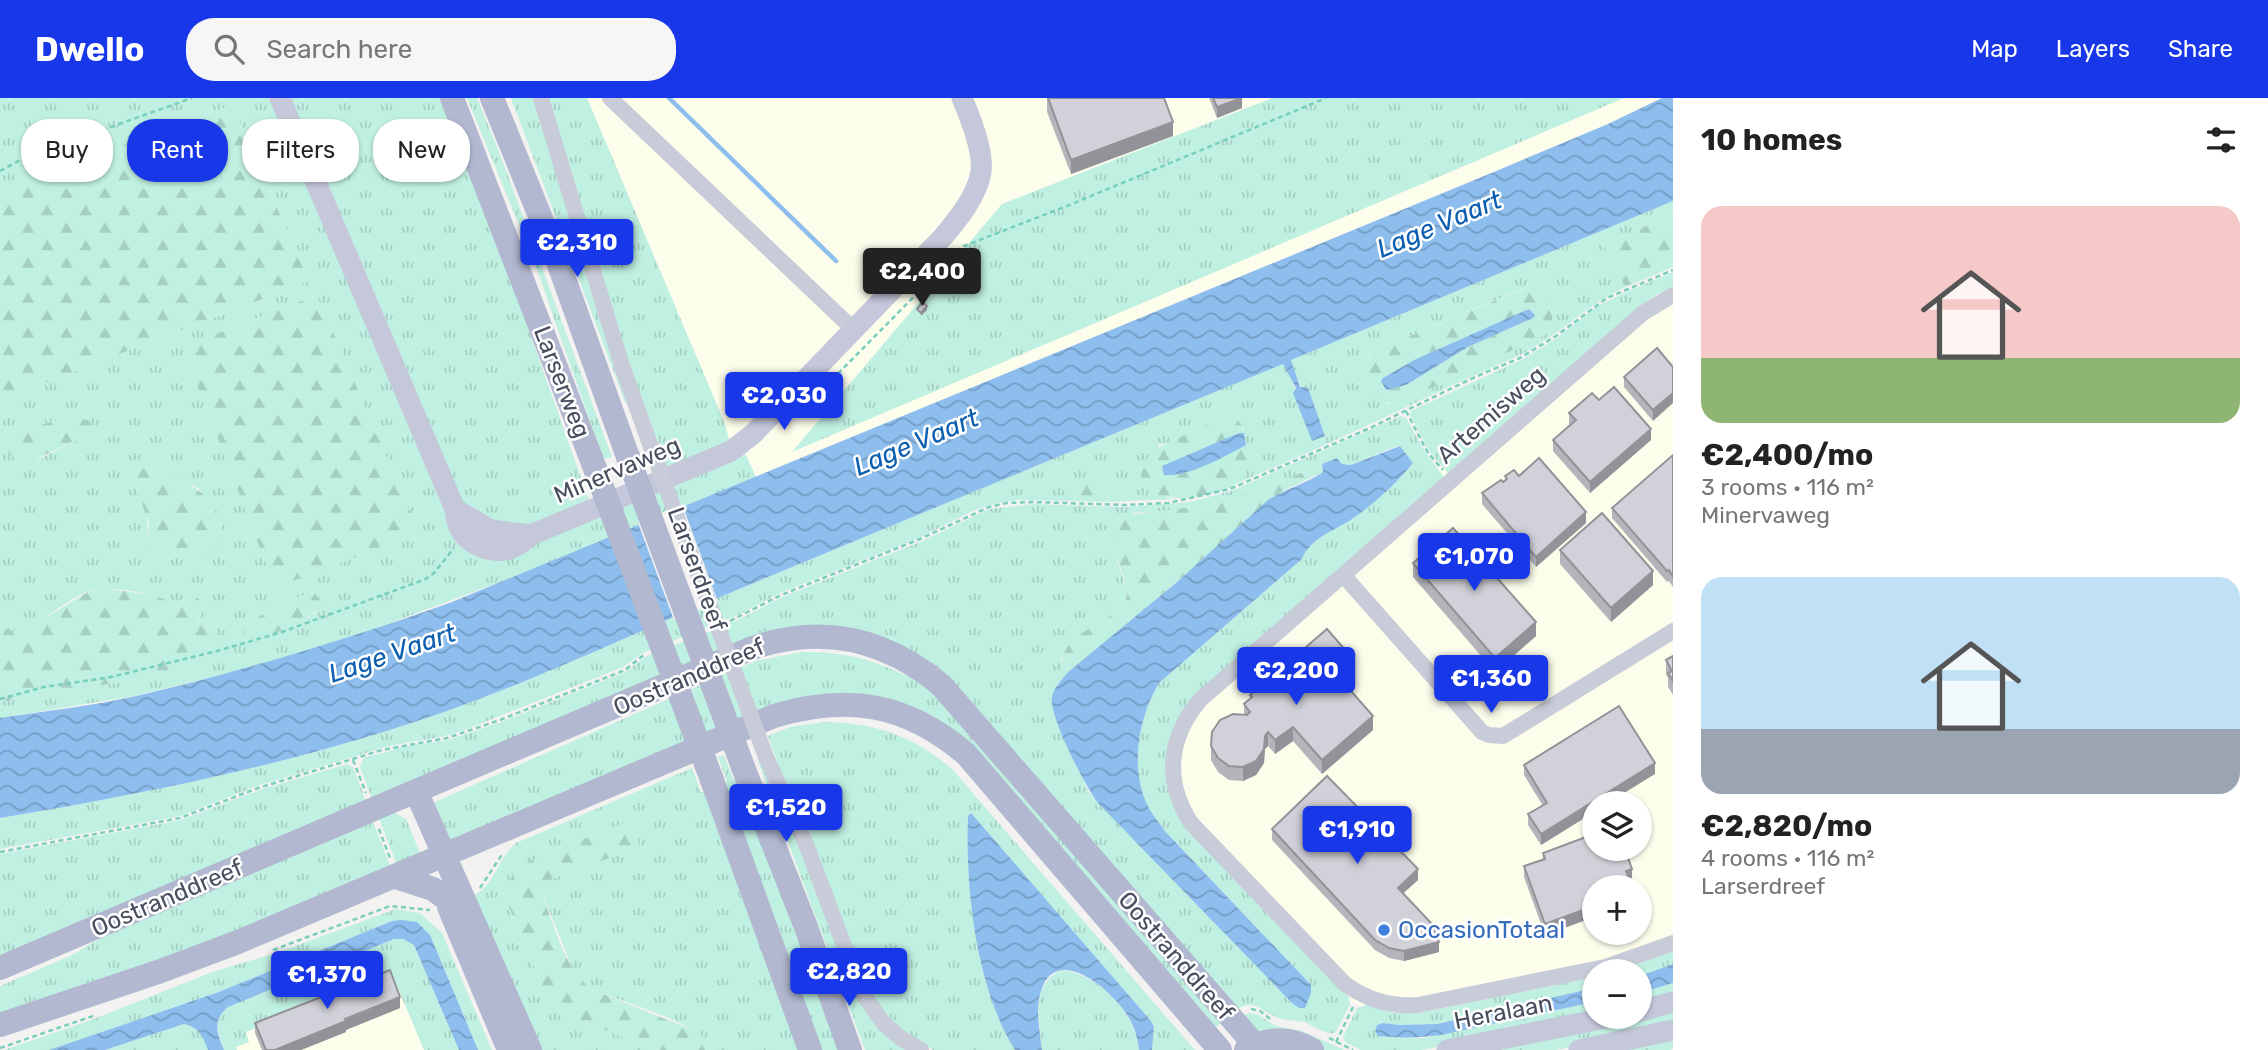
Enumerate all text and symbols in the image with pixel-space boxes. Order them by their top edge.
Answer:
search box [186,18,676,81]
text: Dwello [35,30,144,69]
icon: search [210,30,248,68]
text: Search here [266,34,412,65]
text: Map [1971,35,2018,63]
text: Layers [2056,35,2130,63]
text: Share [2168,35,2233,63]
chip: Buy [21,119,113,182]
chip: Rent [127,119,228,182]
chip: Filters [242,119,359,182]
chip: New [373,119,470,182]
icon: filters [2202,121,2240,159]
text: 10 homes [1701,122,1842,158]
water label: Lage Vaart [1372,184,1507,265]
pin: €2,310 [520,220,634,279]
text: €2,310 [536,228,618,256]
pin: €2,400 [865,248,979,308]
icon: home [1908,252,2034,378]
text: €2,400 [879,257,965,285]
street label: Larserweg [528,322,596,442]
street label: Artemisweg [1431,361,1551,469]
pin: €2,030 [727,372,841,432]
text: €2,030 [741,381,827,409]
water label: Lage Vaart [849,402,984,483]
street label: Minervaweg [550,431,684,509]
text: €2,400/mo [1701,437,1873,473]
text: 3 rooms · 116 m² [1701,473,1874,501]
text: Minervaweg [1701,501,1830,529]
street label: Larserdreef [662,503,733,635]
pin: €1,070 [1417,533,1531,593]
text: €1,070 [1434,542,1514,570]
water label: Lage Vaart [324,617,461,690]
icon: home [1908,623,2034,749]
street label: Oostranddreef [609,632,770,721]
pin: €2,200 [1239,648,1353,707]
text: €2,200 [1253,656,1339,684]
pin: €1,360 [1434,656,1548,715]
text: €1,360 [1450,664,1532,692]
pin: €1,520 [729,784,843,844]
map controls [1582,791,1652,1029]
button: layers [1582,791,1652,861]
text: €1,520 [745,793,827,821]
pin: €1,910 [1300,806,1414,866]
text: €2,820/mo [1701,808,1872,844]
text: €1,910 [1319,815,1395,843]
text: 4 rooms · 116 m² [1701,844,1874,872]
street label: Oostranddreef [87,853,248,942]
text: Larserdreef [1701,872,1825,900]
button: + [1582,875,1652,945]
street label: Oostranddreef [1112,886,1240,1027]
place label: OccasionTotaal [1398,916,1565,944]
marker: OccasionTotaal [1376,922,1392,938]
pin: €2,820 [792,948,906,1008]
pin: €1,370 [270,951,384,1011]
text: €2,820 [806,957,892,985]
button: − [1582,959,1652,1029]
text: €1,370 [287,960,367,988]
street label: Heralaan [1451,989,1555,1035]

